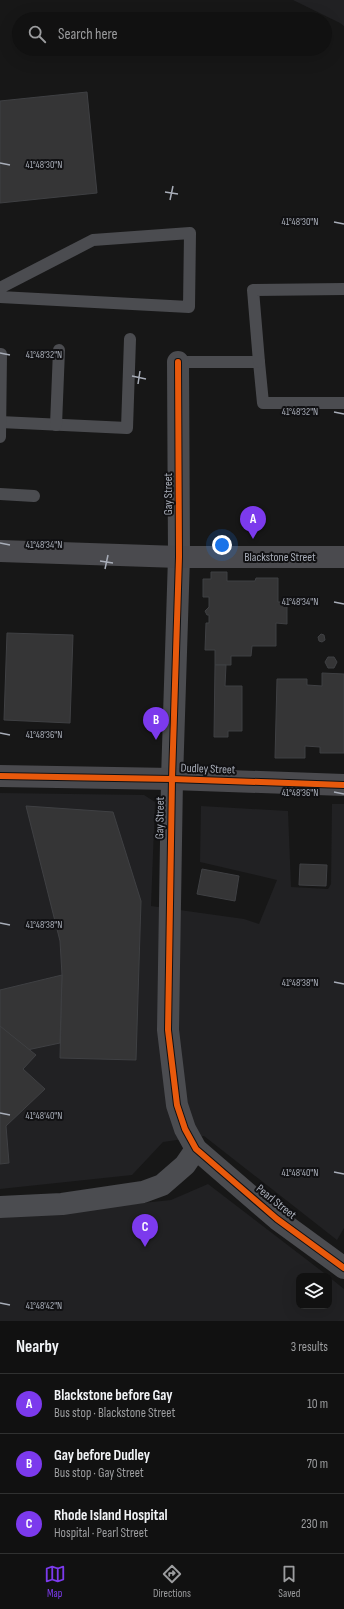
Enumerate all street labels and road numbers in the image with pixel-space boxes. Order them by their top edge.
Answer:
street label: Gay Street [161,472,176,515]
street label: Blackstone Street [244,550,316,565]
street label: Dudley Street [180,761,236,777]
street label: Gay Street [152,796,168,839]
street label: Pearl Street [253,1181,299,1223]

